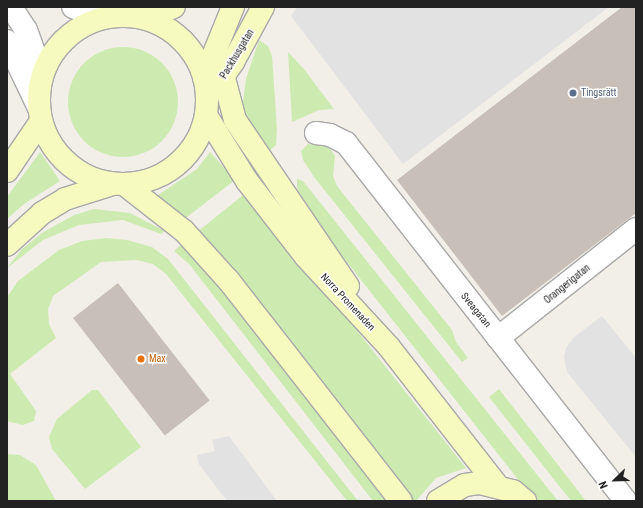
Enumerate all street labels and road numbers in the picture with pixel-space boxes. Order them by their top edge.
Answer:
street label: Packhusgatan [217,27,257,81]
street label: Orangerigatan [542,262,592,306]
street label: Norra Promenaden [318,271,378,333]
street label: Sveagatan [458,290,494,330]

